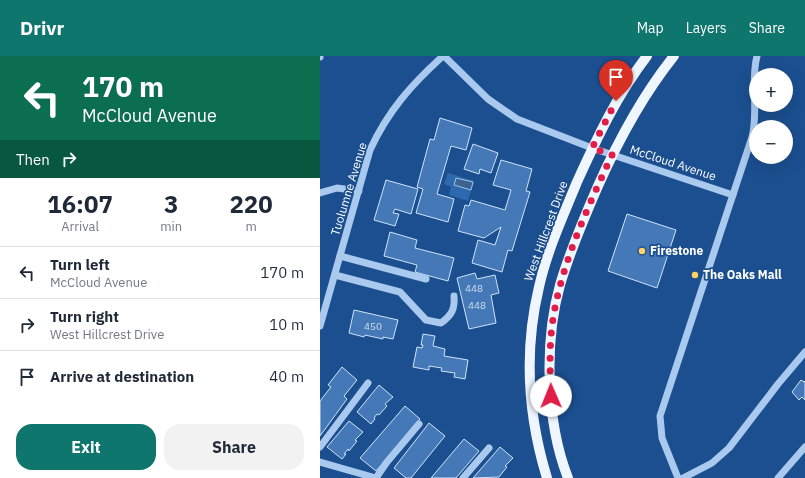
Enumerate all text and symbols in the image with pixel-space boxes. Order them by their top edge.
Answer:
text: Drivr [20,16,64,40]
text: Map [637,19,664,37]
text: Layers [686,19,727,37]
text: Share [749,19,785,37]
pin [599,60,633,101]
icon: arrive [605,66,627,88]
text: 170 m [82,68,164,105]
map controls [749,68,793,164]
button: + [749,68,793,112]
icon: left [16,72,68,124]
text: McCloud Avenue [82,104,217,127]
button: − [749,120,793,164]
street label: Tuolumne Avenue [327,140,370,237]
street label: McCloud Avenue [628,142,719,184]
icon: right [58,148,80,170]
text: Then [16,150,50,169]
street label: West Hillcrest Drive [520,178,571,283]
text: 16:07 [47,188,113,220]
text: 3 [164,188,178,220]
text: 220 [229,188,273,220]
text: Arrival [61,218,99,235]
text: min [160,218,182,235]
text: m [245,218,257,235]
place label: Firestone [650,243,703,258]
marker: Firestone [637,246,647,256]
text: Turn left [50,255,110,274]
icon: left [16,262,38,284]
text: 170 m [260,263,304,282]
place label: The Oaks Mall [703,267,782,282]
marker: The Oaks Mall [690,270,700,280]
text: McCloud Avenue [50,274,147,291]
house number: 448 [465,282,483,295]
house number: 448 [468,299,486,312]
text: Turn right [50,307,119,326]
icon: right [16,314,38,336]
text: 10 m [269,315,304,334]
house number: 450 [364,320,382,333]
text: West Hillcrest Drive [50,326,164,343]
icon: arrive [16,366,38,388]
text: Arrive at destination [50,367,194,386]
text: 40 m [269,367,304,386]
position arrow [530,375,572,417]
button: Exit [16,424,156,470]
button: Share [164,424,304,470]

